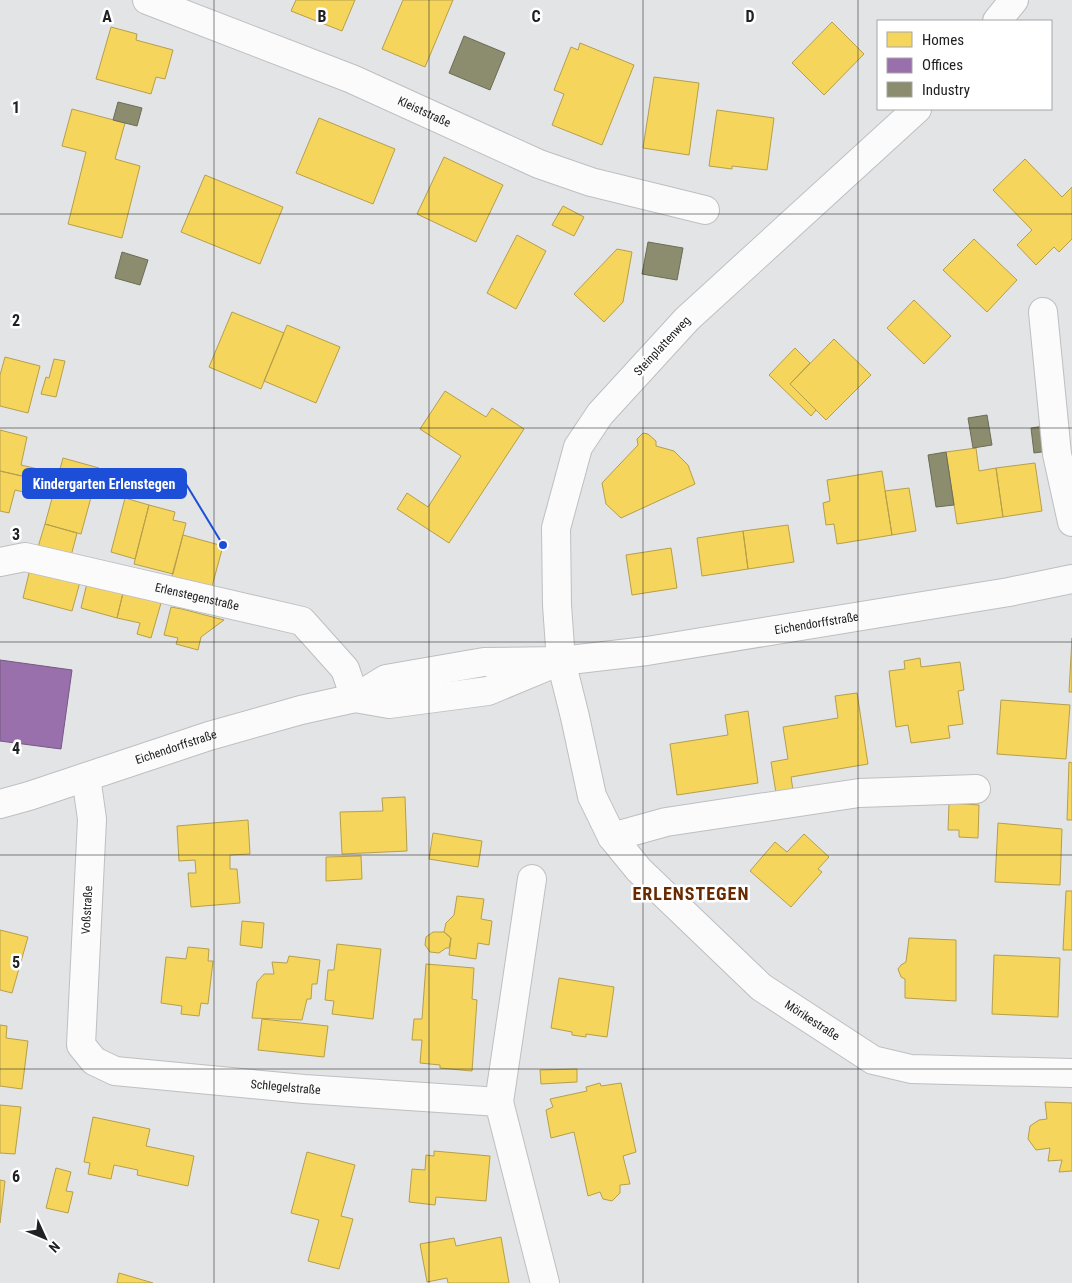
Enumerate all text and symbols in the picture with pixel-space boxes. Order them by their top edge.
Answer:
text: A [102,7,112,26]
text: B [318,7,327,26]
text: C [531,7,541,26]
text: D [745,7,755,26]
legend [877,20,1052,110]
text: Homes [922,31,964,49]
text: Offices [922,56,963,74]
text: Industry [922,81,970,99]
street label: Kleiststraße [395,94,453,130]
text: 1 [12,98,20,117]
text: 2 [12,311,20,330]
street label: Steinplattenweg [631,313,693,379]
callout: Kindergarten Erlenstegen [23,469,186,498]
text: Kindergarten Erlenstegen [33,476,175,492]
text: 3 [12,525,20,544]
street label: Erlenstegenstraße [154,580,241,613]
street label: Eichendorffstraße [774,610,860,637]
street label: Eichendorffstraße [133,727,219,767]
text: 4 [12,739,20,758]
district label: ERLENSTEGEN [633,883,749,904]
street label: Voßstraße [79,885,95,935]
text: 5 [12,953,20,972]
street label: Mörikestraße [782,997,843,1044]
street label: Schlegelstraße [250,1077,322,1097]
text: 6 [12,1167,20,1186]
north arrow [20,1213,70,1263]
text: N [46,1238,63,1256]

